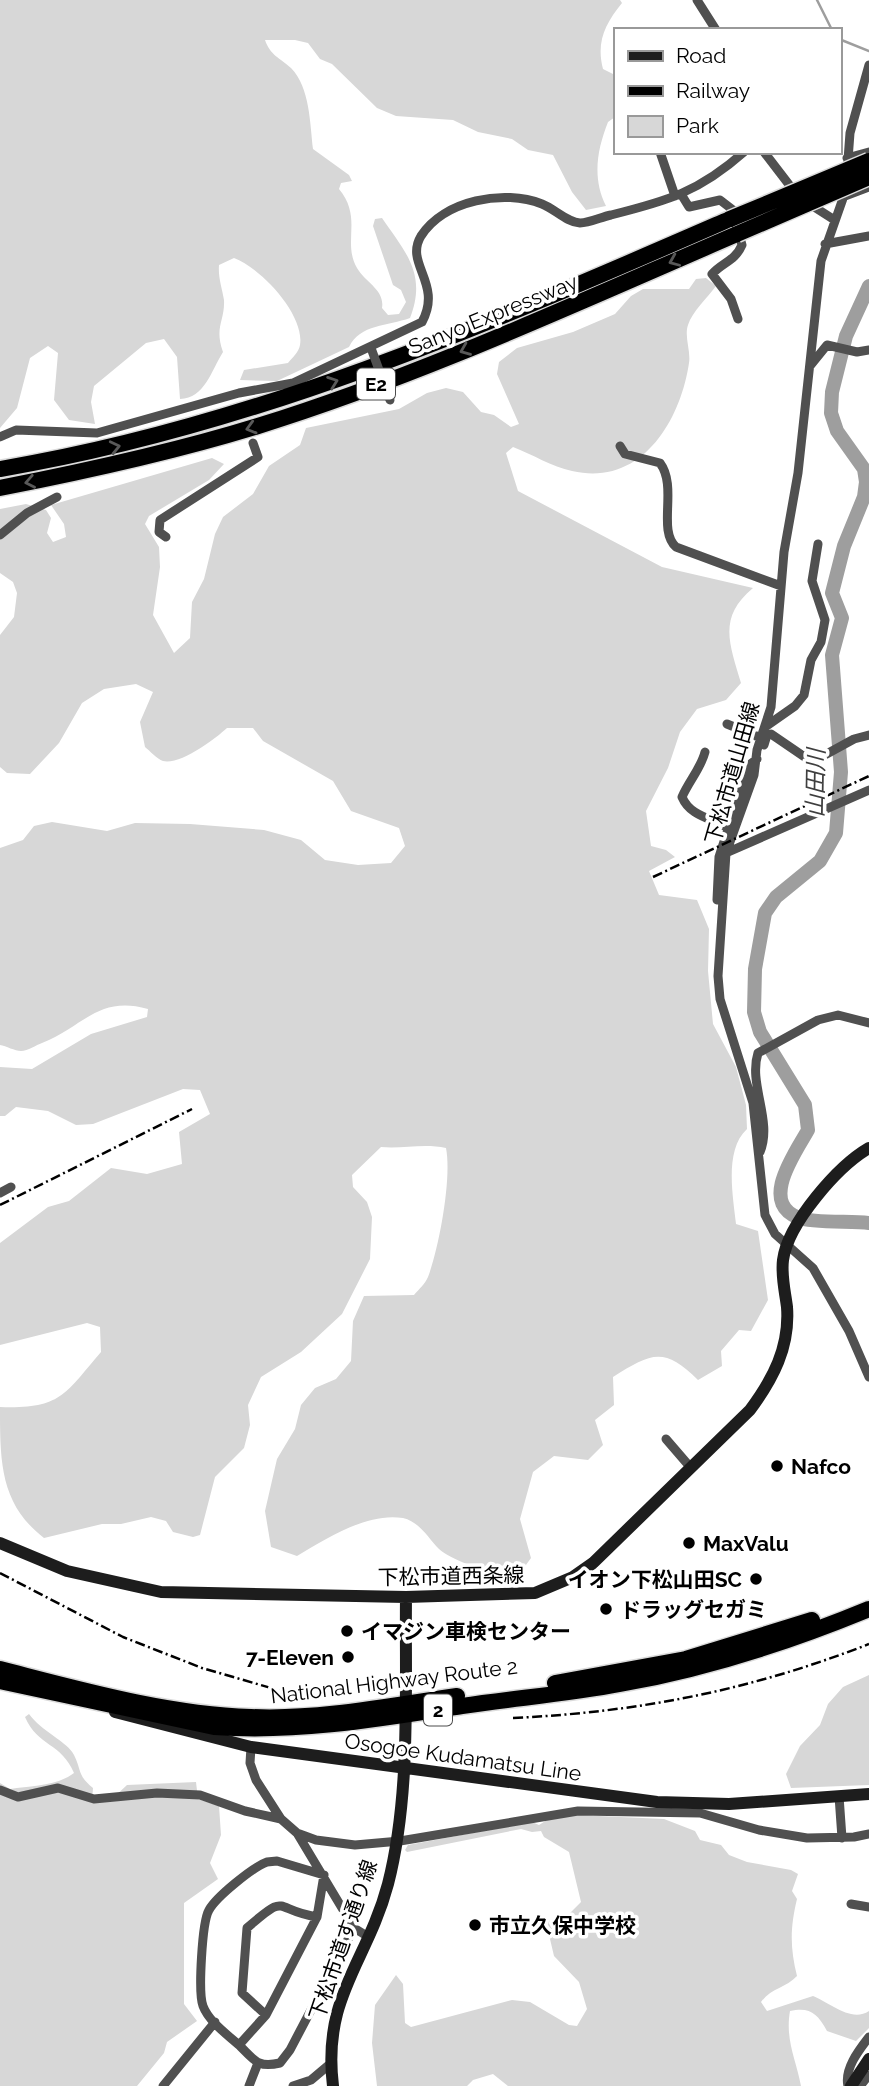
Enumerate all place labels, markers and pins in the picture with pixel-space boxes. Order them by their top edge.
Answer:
place label: Nafco [791,1454,851,1479]
marker: Nafco [769,1458,785,1474]
place label: MaxValu [703,1531,789,1556]
marker: MaxValu [681,1535,697,1551]
place label: イオン下松山田SC [568,1567,742,1592]
marker: イオン下松山田SC [748,1571,764,1587]
place label: ドラッグセガミ [620,1597,767,1622]
marker: ドラッグセガミ [598,1601,614,1617]
place label: イマジン車検センター [361,1619,571,1644]
marker: イマジン車検センター [339,1623,355,1639]
place label: 7-Eleven [246,1645,334,1670]
marker: 7-Eleven [340,1649,356,1665]
place label: 市立久保中学校 [489,1913,636,1938]
marker: 市立久保中学校 [467,1917,483,1933]

